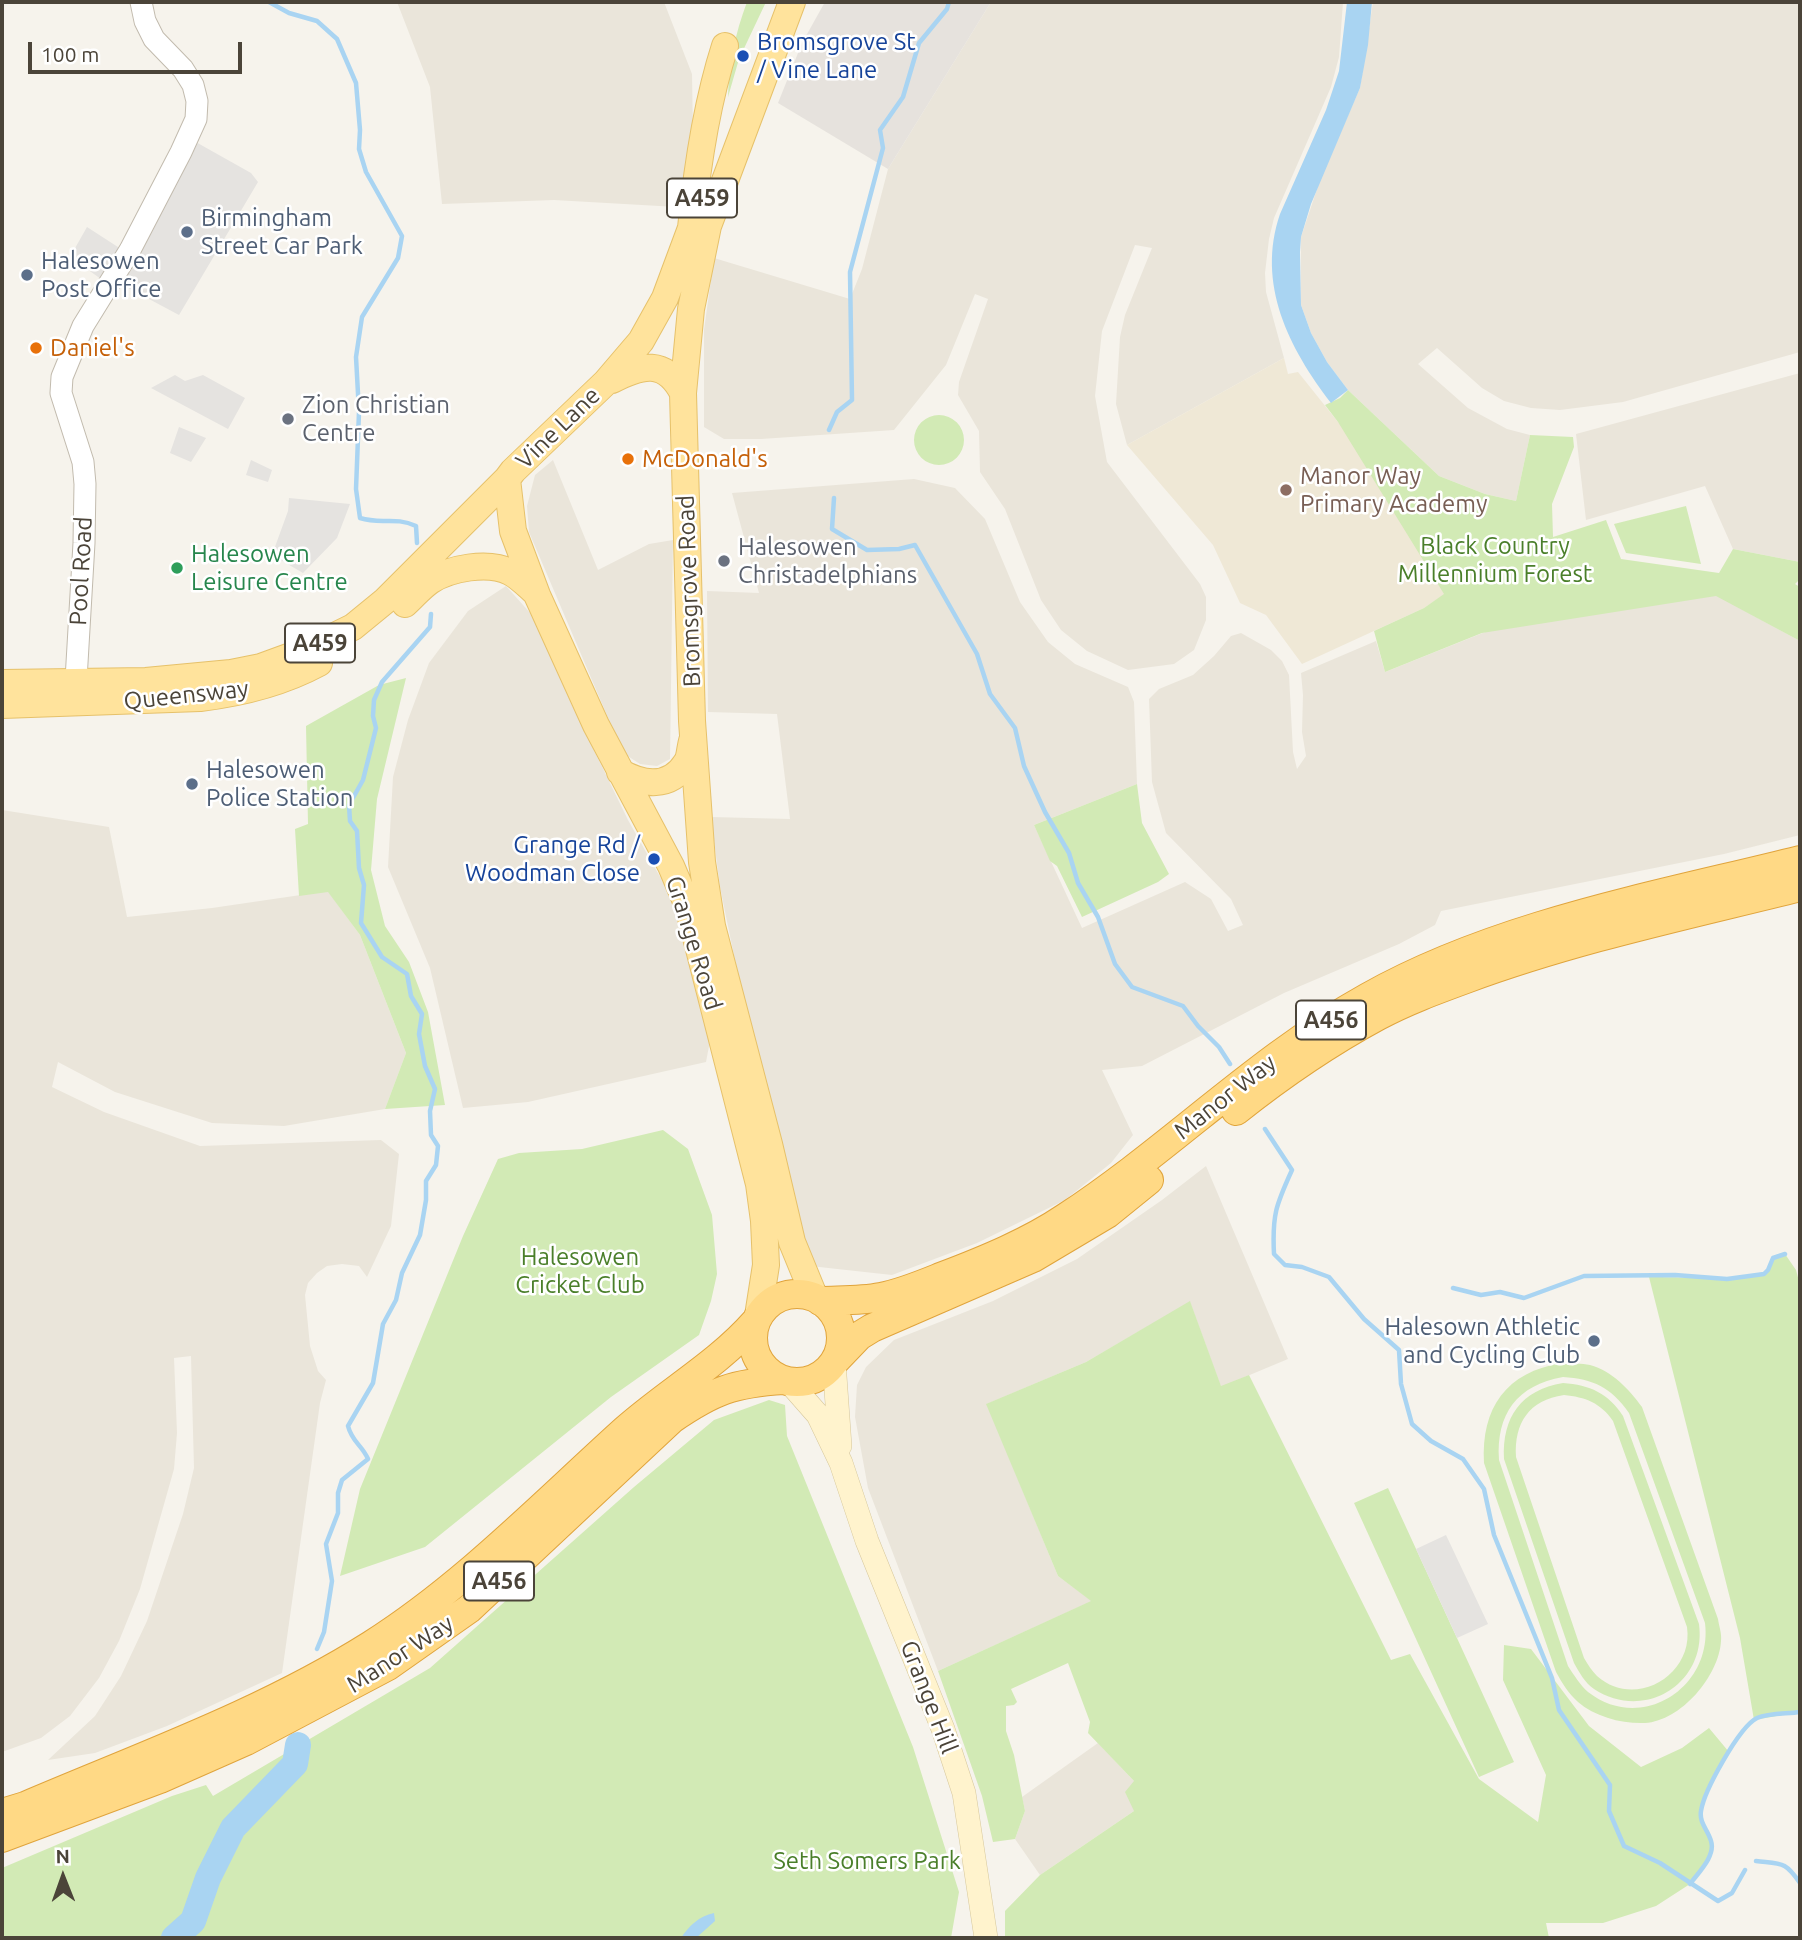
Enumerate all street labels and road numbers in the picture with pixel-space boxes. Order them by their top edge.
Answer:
road number: A459 [667,178,737,218]
street label: Vine Lane [510,381,606,475]
street label: Bromsgrove Road [671,495,707,687]
street label: Pool Road [64,516,98,626]
road number: A459 [285,624,355,663]
street label: Queensway [122,674,250,716]
street label: Grange Road [660,872,728,1014]
road number: A456 [1296,1001,1366,1040]
street label: Manor Way [1168,1048,1282,1146]
road number: A456 [464,1562,534,1600]
street label: Manor Way [341,1609,459,1699]
street label: Grange Hill [894,1636,964,1758]

